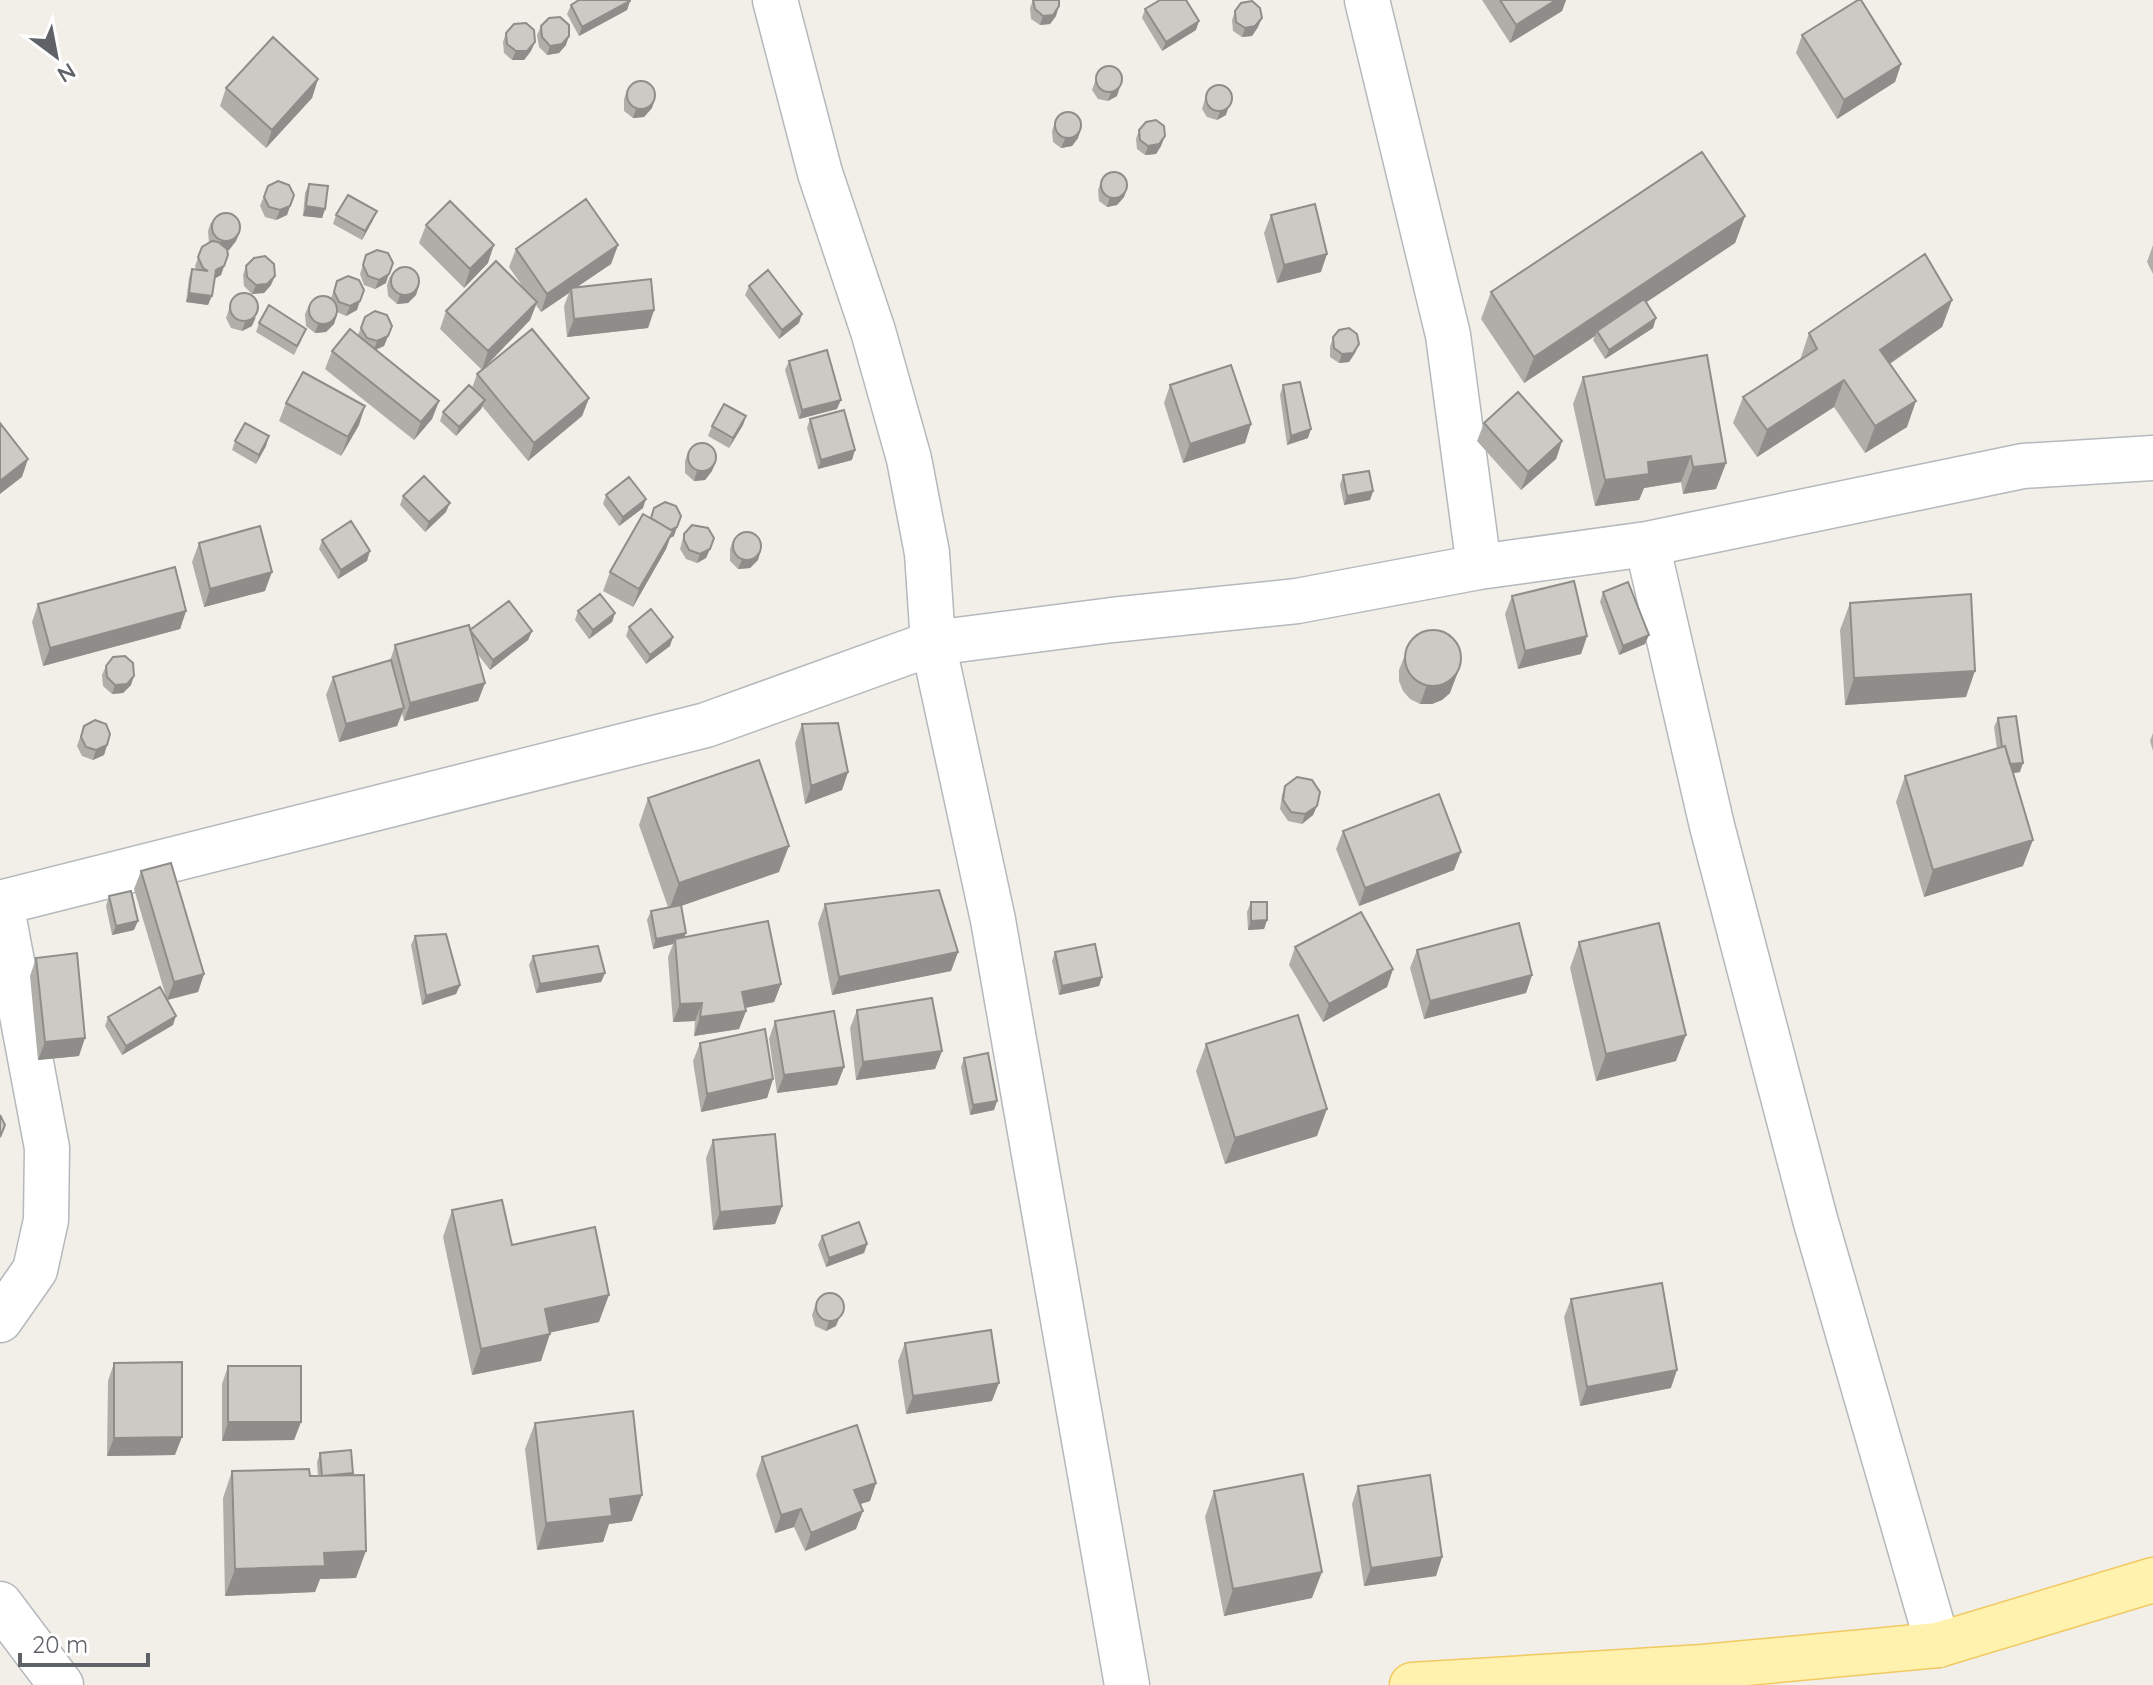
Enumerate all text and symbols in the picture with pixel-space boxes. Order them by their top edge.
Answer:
north arrow [16,16,96,96]
text: N [52,57,81,89]
scale bar [20,1617,148,1667]
text: 20 m [32,1629,88,1659]

